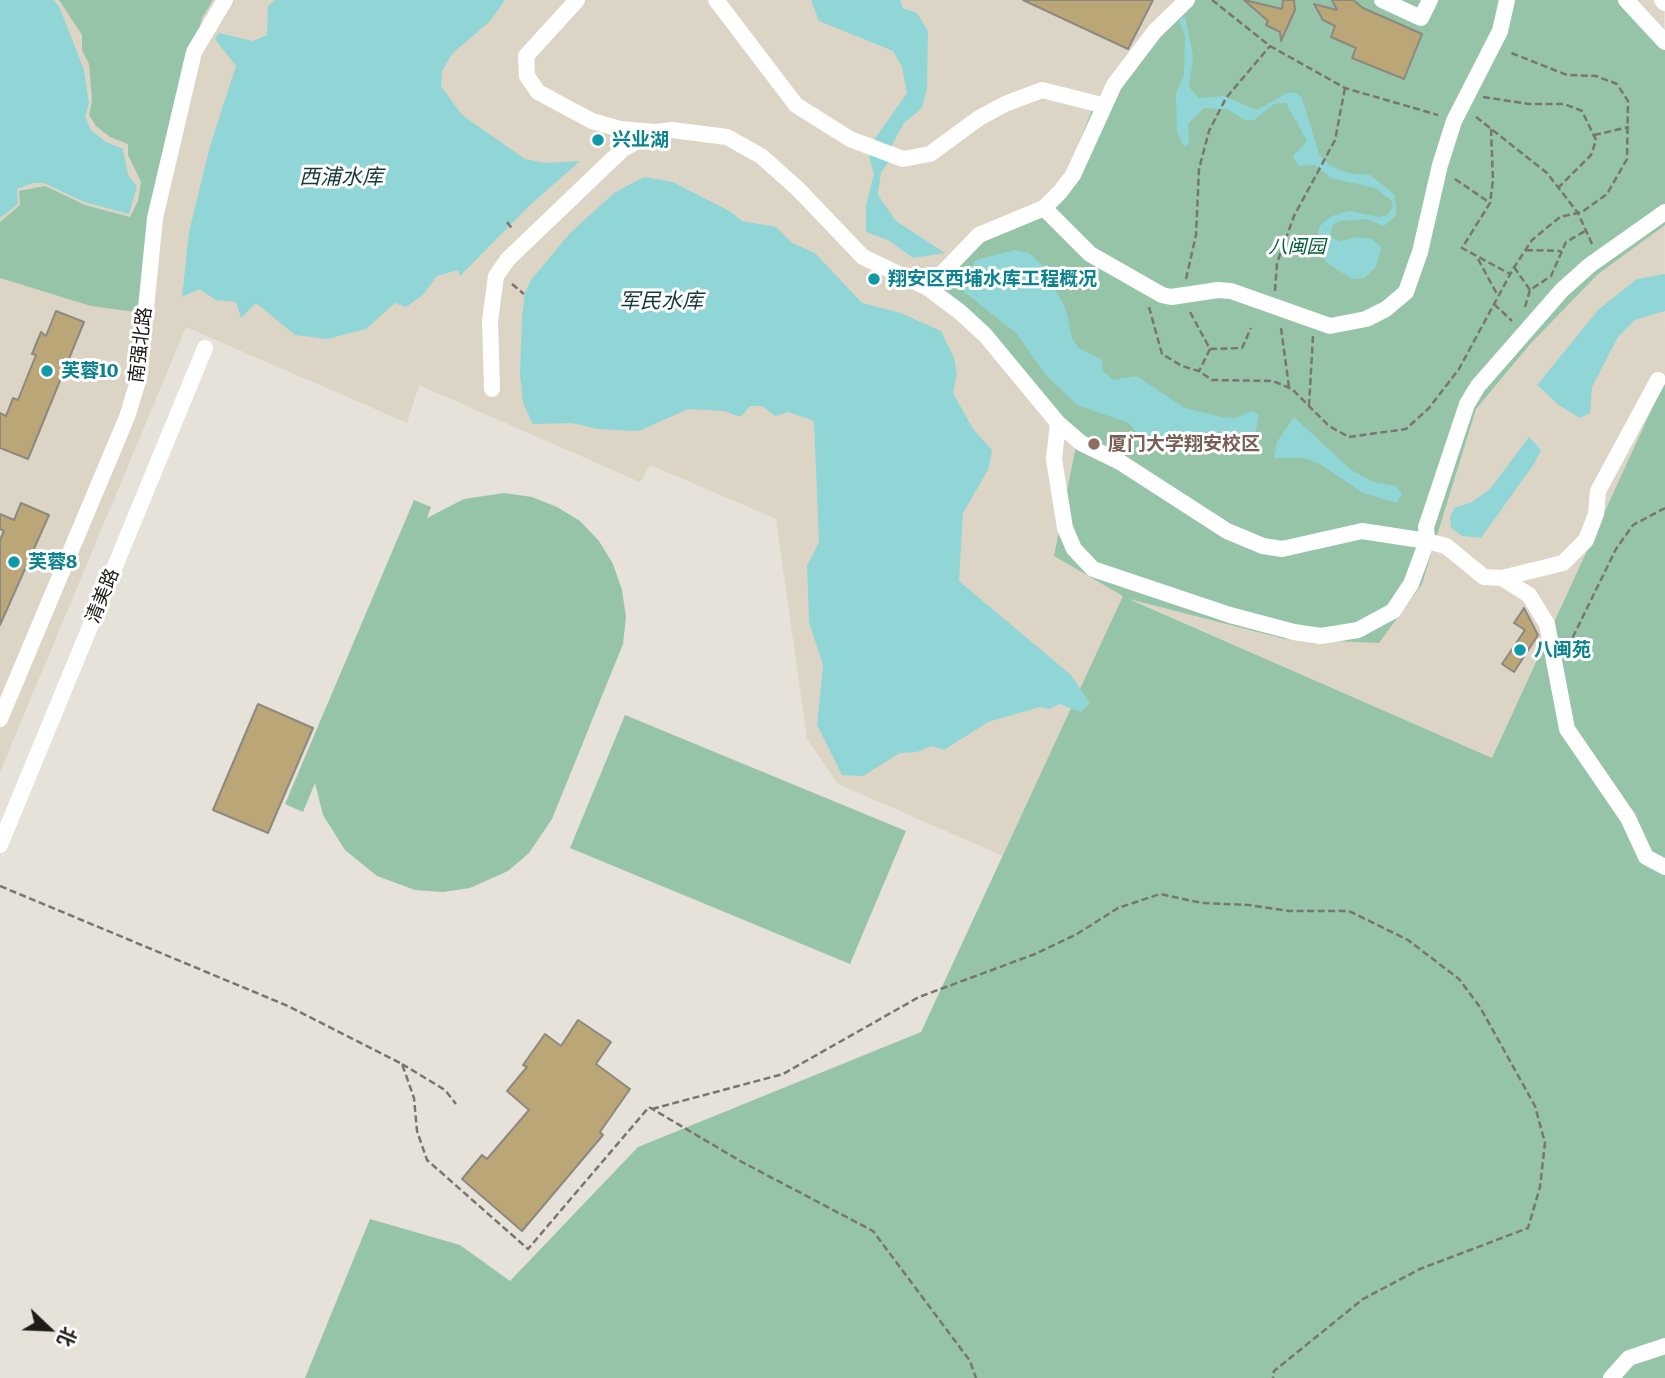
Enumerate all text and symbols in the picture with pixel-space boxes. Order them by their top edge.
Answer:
place label: 兴业湖 [612,129,669,151]
marker: 兴业湖 [590,132,606,148]
water label: 西浦水库 [299,165,383,191]
park label: 八闽园 [1269,236,1325,258]
place label: 翔安区西埔水库工程概况 [888,268,1097,290]
marker: 翔安区西埔水库工程概况 [866,271,882,287]
water label: 军民水库 [619,289,703,315]
street label: 南强北路 [125,306,157,384]
place label: 芙蓉10 [61,360,119,382]
marker: 芙蓉10 [39,363,55,379]
place label: 厦门大学翔安校区 [1108,433,1260,455]
marker: 厦门大学翔安校区 [1086,436,1102,452]
place label: 芙蓉8 [28,551,77,573]
marker: 芙蓉8 [6,554,22,570]
street label: 清美路 [82,565,124,627]
place label: 八闽苑 [1534,639,1591,661]
marker: 八闽苑 [1512,642,1528,658]
north arrow [14,1294,84,1364]
text: 北 [52,1323,85,1351]

